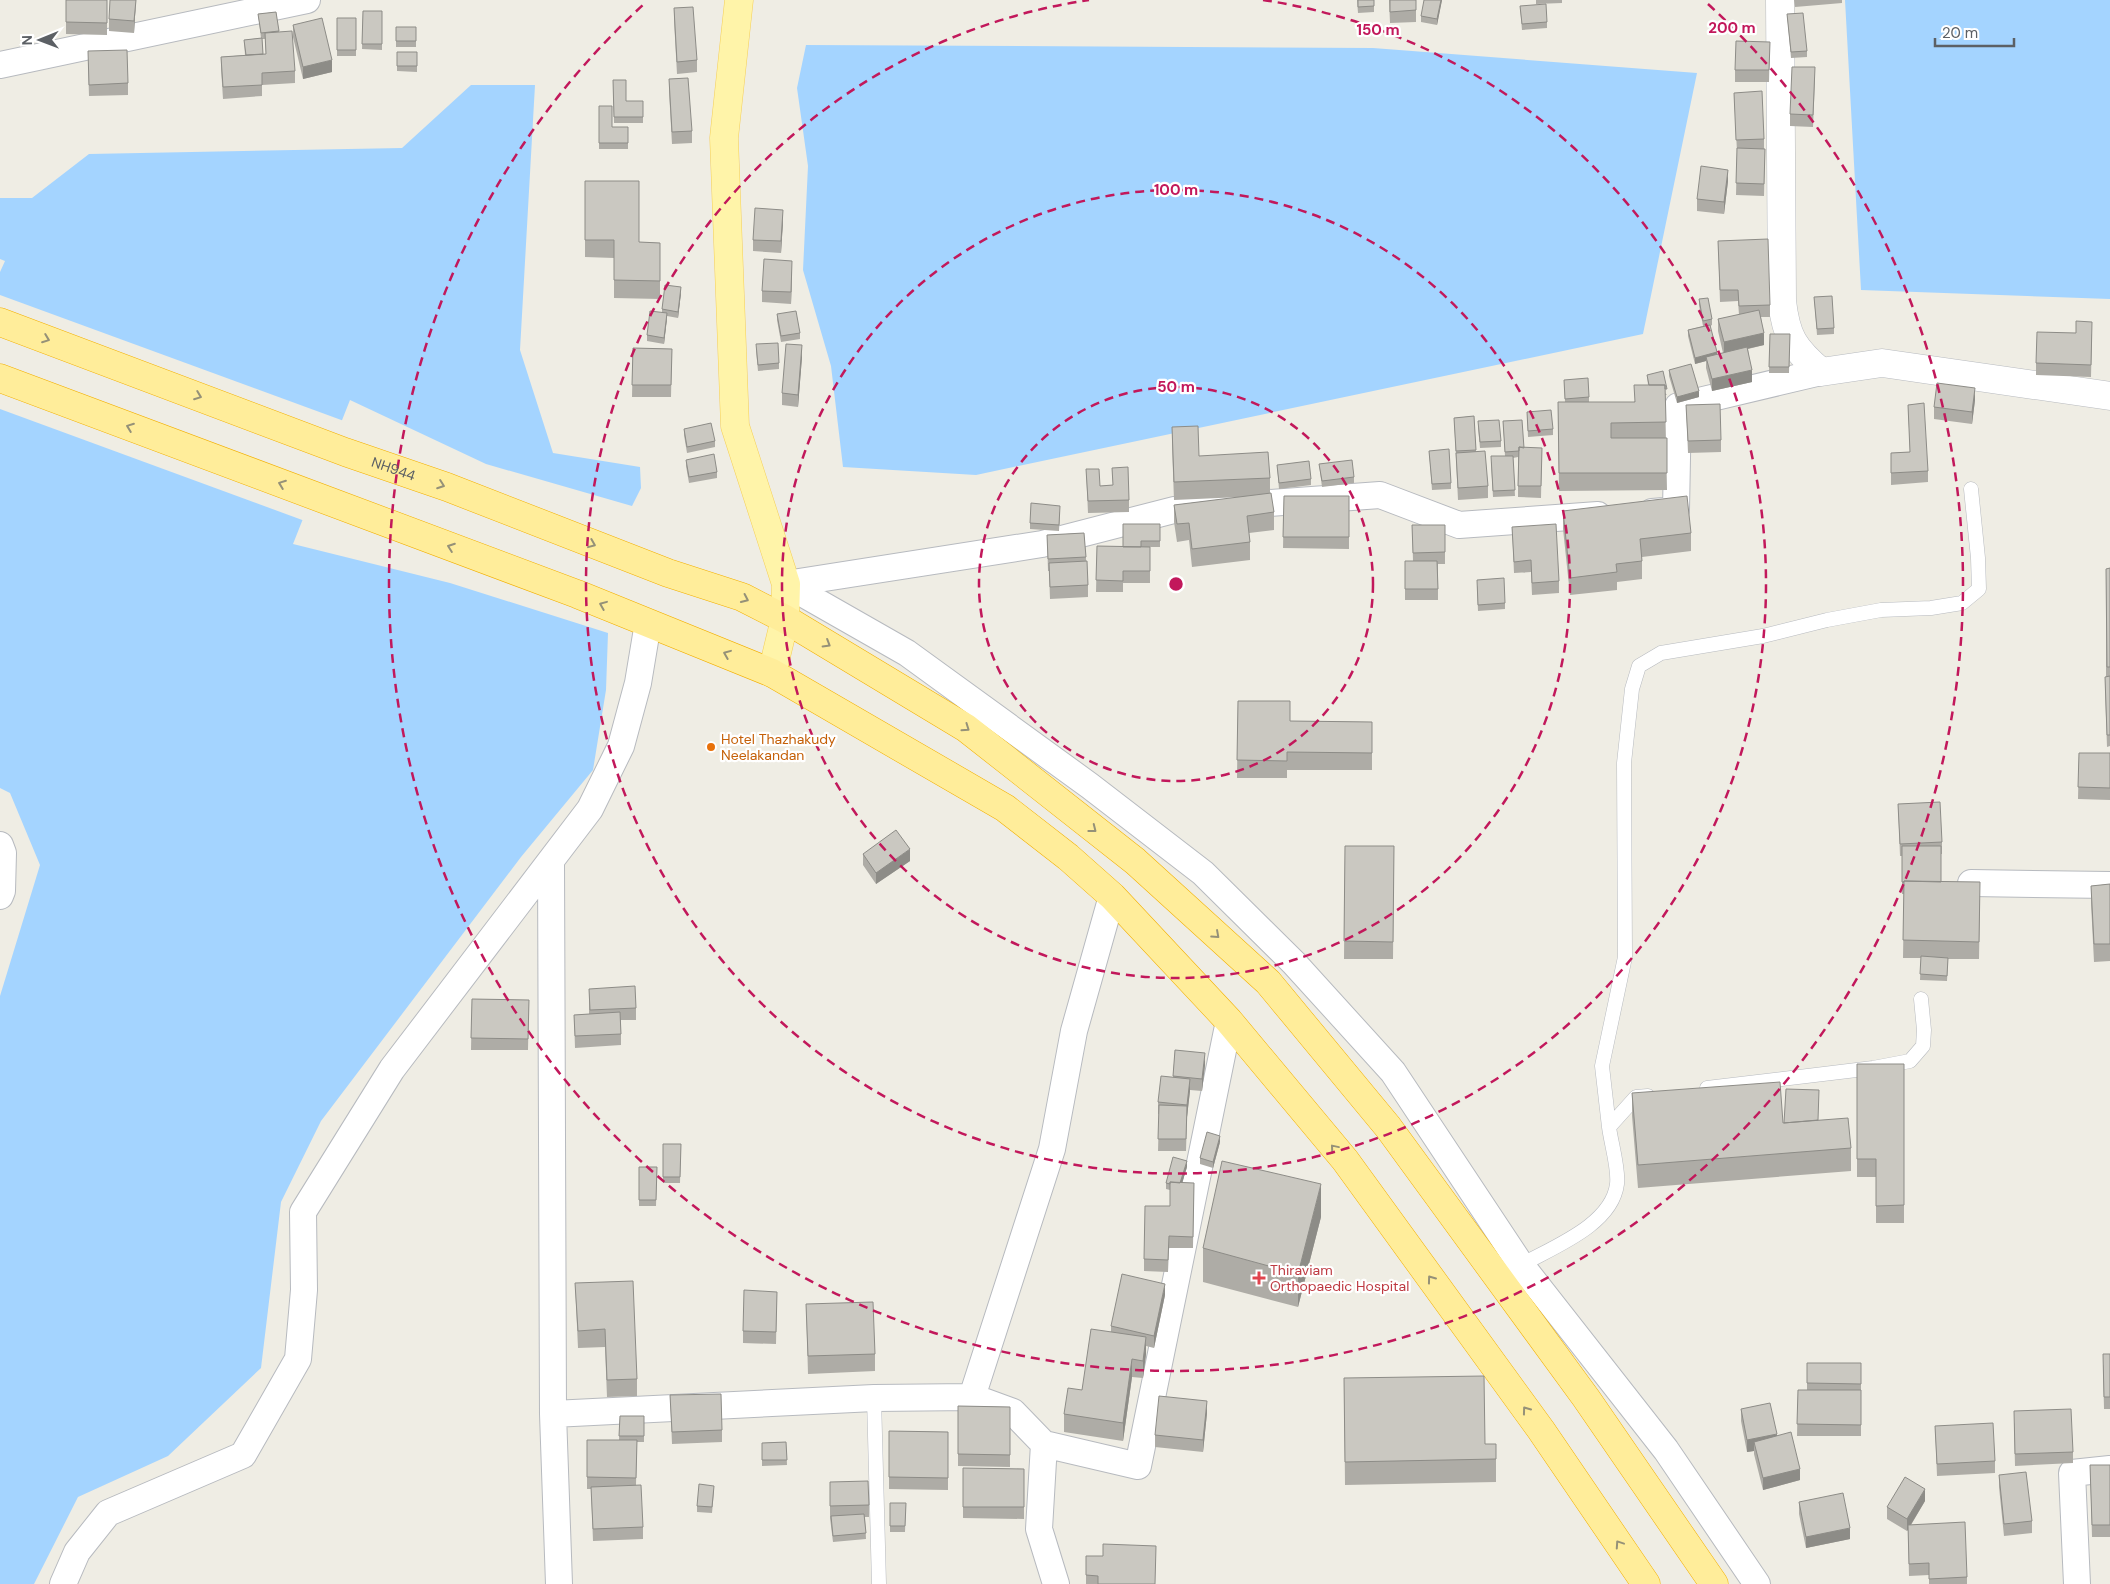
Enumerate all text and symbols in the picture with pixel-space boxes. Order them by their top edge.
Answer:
north arrow [15,15,65,65]
scale bar [1935,15,2014,47]
text: 200 m [1708,18,1756,38]
text: 150 m [1357,20,1400,40]
text: 20 m [1942,23,1978,43]
text: N [18,35,36,45]
text: 100 m [1154,180,1198,200]
one-way arrow [41,333,49,343]
text: 50 m [1157,377,1195,397]
one-way arrow [193,390,202,400]
one-way arrow [126,423,134,433]
street label: NH944 [369,453,418,485]
one-way arrow [436,479,444,489]
one-way arrow [278,480,286,490]
one-way arrow [587,538,596,548]
one-way arrow [447,543,456,553]
centre of rings [1167,575,1185,593]
one-way arrow [740,593,749,603]
one-way arrow [599,600,608,611]
one-way arrow [821,638,830,648]
one-way arrow [723,650,732,661]
one-way arrow [960,722,969,731]
place label: Hotel Thazhakudy Neelakandan [721,730,836,764]
marker: Hotel Thazhakudy Neelakandan [705,741,717,753]
one-way arrow [1087,823,1096,831]
one-way arrow [1210,929,1219,938]
one-way arrow [1332,1145,1340,1154]
place label: Thiraviam Orthopaedic Hospital [1270,1261,1409,1295]
marker: Thiraviam Orthopaedic Hospital [1252,1271,1266,1285]
one-way arrow [1428,1275,1437,1285]
one-way arrow [1524,1407,1532,1416]
one-way arrow [1616,1540,1625,1549]

